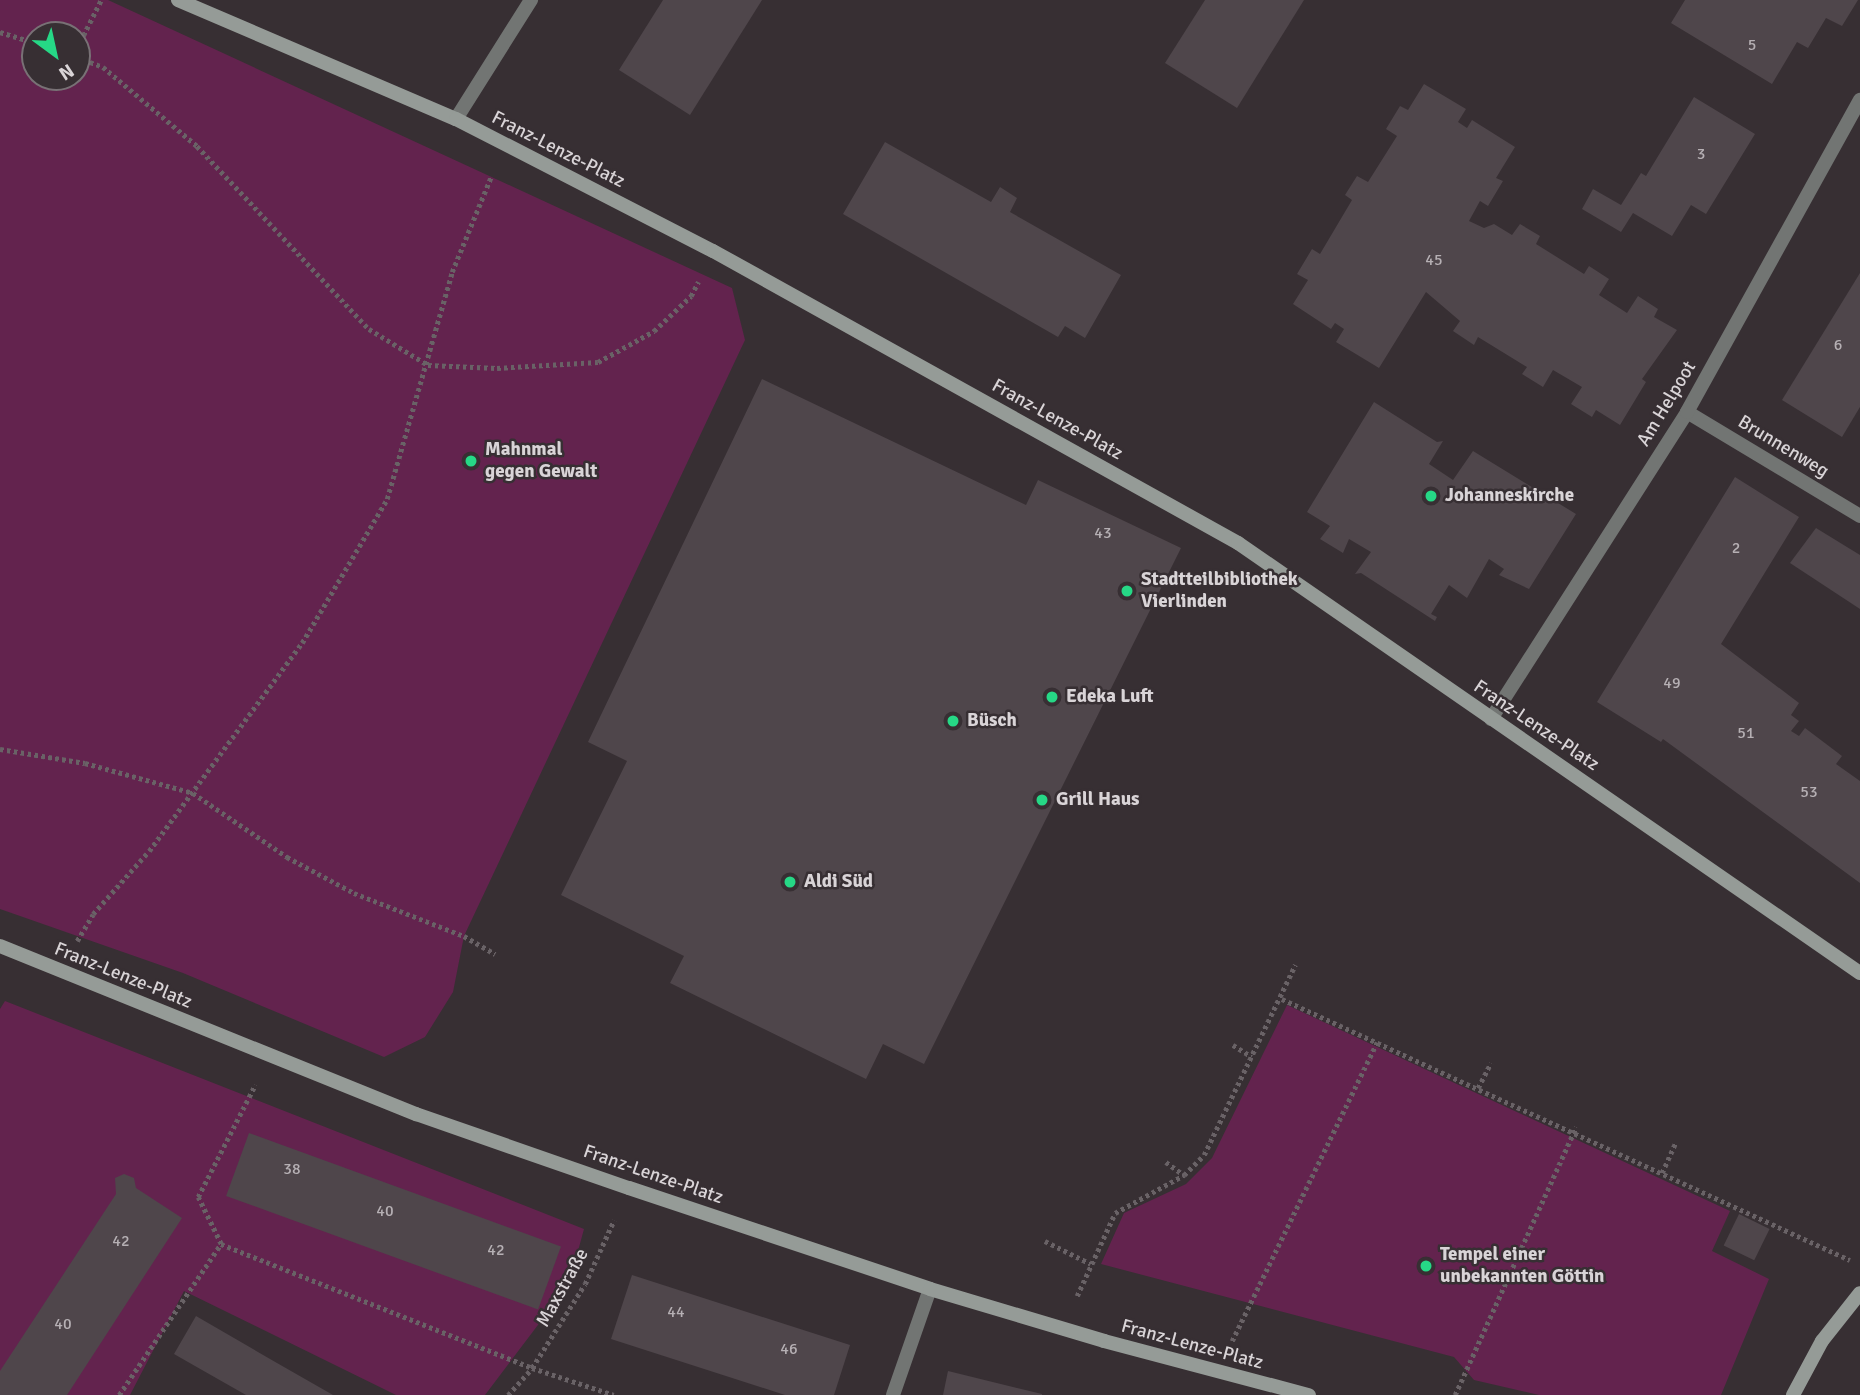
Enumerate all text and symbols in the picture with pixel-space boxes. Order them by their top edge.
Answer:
north arrow [21,21,91,91]
house number: 5 [1748,35,1756,55]
text: N [54,58,78,86]
street label: Franz-Lenze-Platz [488,107,628,193]
house number: 3 [1697,144,1705,164]
house number: 45 [1425,250,1443,270]
house number: 6 [1834,335,1842,355]
street label: Am Helpoot [1633,357,1701,451]
street label: Franz-Lenze-Platz [988,375,1126,465]
street label: Brunnenweg [1733,411,1833,483]
place label: Mahnmal gegen Gewalt [485,439,597,483]
marker: Mahnmal gegen Gewalt [463,453,479,469]
place label: Johanneskirche [1445,485,1574,507]
marker: Johanneskirche [1423,488,1439,504]
house number: 43 [1094,523,1112,543]
house number: 2 [1732,538,1740,558]
place label: Stadtteilbibliothek Vierlinden [1141,569,1298,613]
marker: Stadtteilbibliothek Vierlinden [1119,583,1135,599]
house number: 49 [1663,673,1681,693]
street label: Franz-Lenze-Platz [1469,676,1603,776]
place label: Edeka Luft [1066,686,1153,708]
marker: Edeka Luft [1044,689,1060,705]
place label: Büsch [967,710,1017,732]
marker: Büsch [945,713,961,729]
house number: 51 [1737,723,1755,743]
house number: 53 [1800,782,1818,802]
place label: Grill Haus [1056,789,1140,811]
marker: Grill Haus [1034,792,1050,808]
place label: Aldi Süd [804,871,873,893]
marker: Aldi Süd [782,874,798,890]
street label: Franz-Lenze-Platz [51,938,195,1014]
street label: Franz-Lenze-Platz [580,1140,726,1210]
house number: 38 [283,1159,301,1179]
house number: 40 [376,1201,394,1221]
house number: 42 [112,1231,130,1251]
house number: 42 [487,1240,505,1260]
place label: Tempel einer unbekannten Göttin [1440,1244,1605,1288]
street label: Maxstraße [532,1245,594,1331]
marker: Tempel einer unbekannten Göttin [1418,1258,1434,1274]
house number: 44 [667,1302,685,1322]
house number: 40 [54,1314,72,1334]
street label: Franz-Lenze-Platz [1118,1315,1266,1375]
house number: 46 [780,1339,798,1359]

